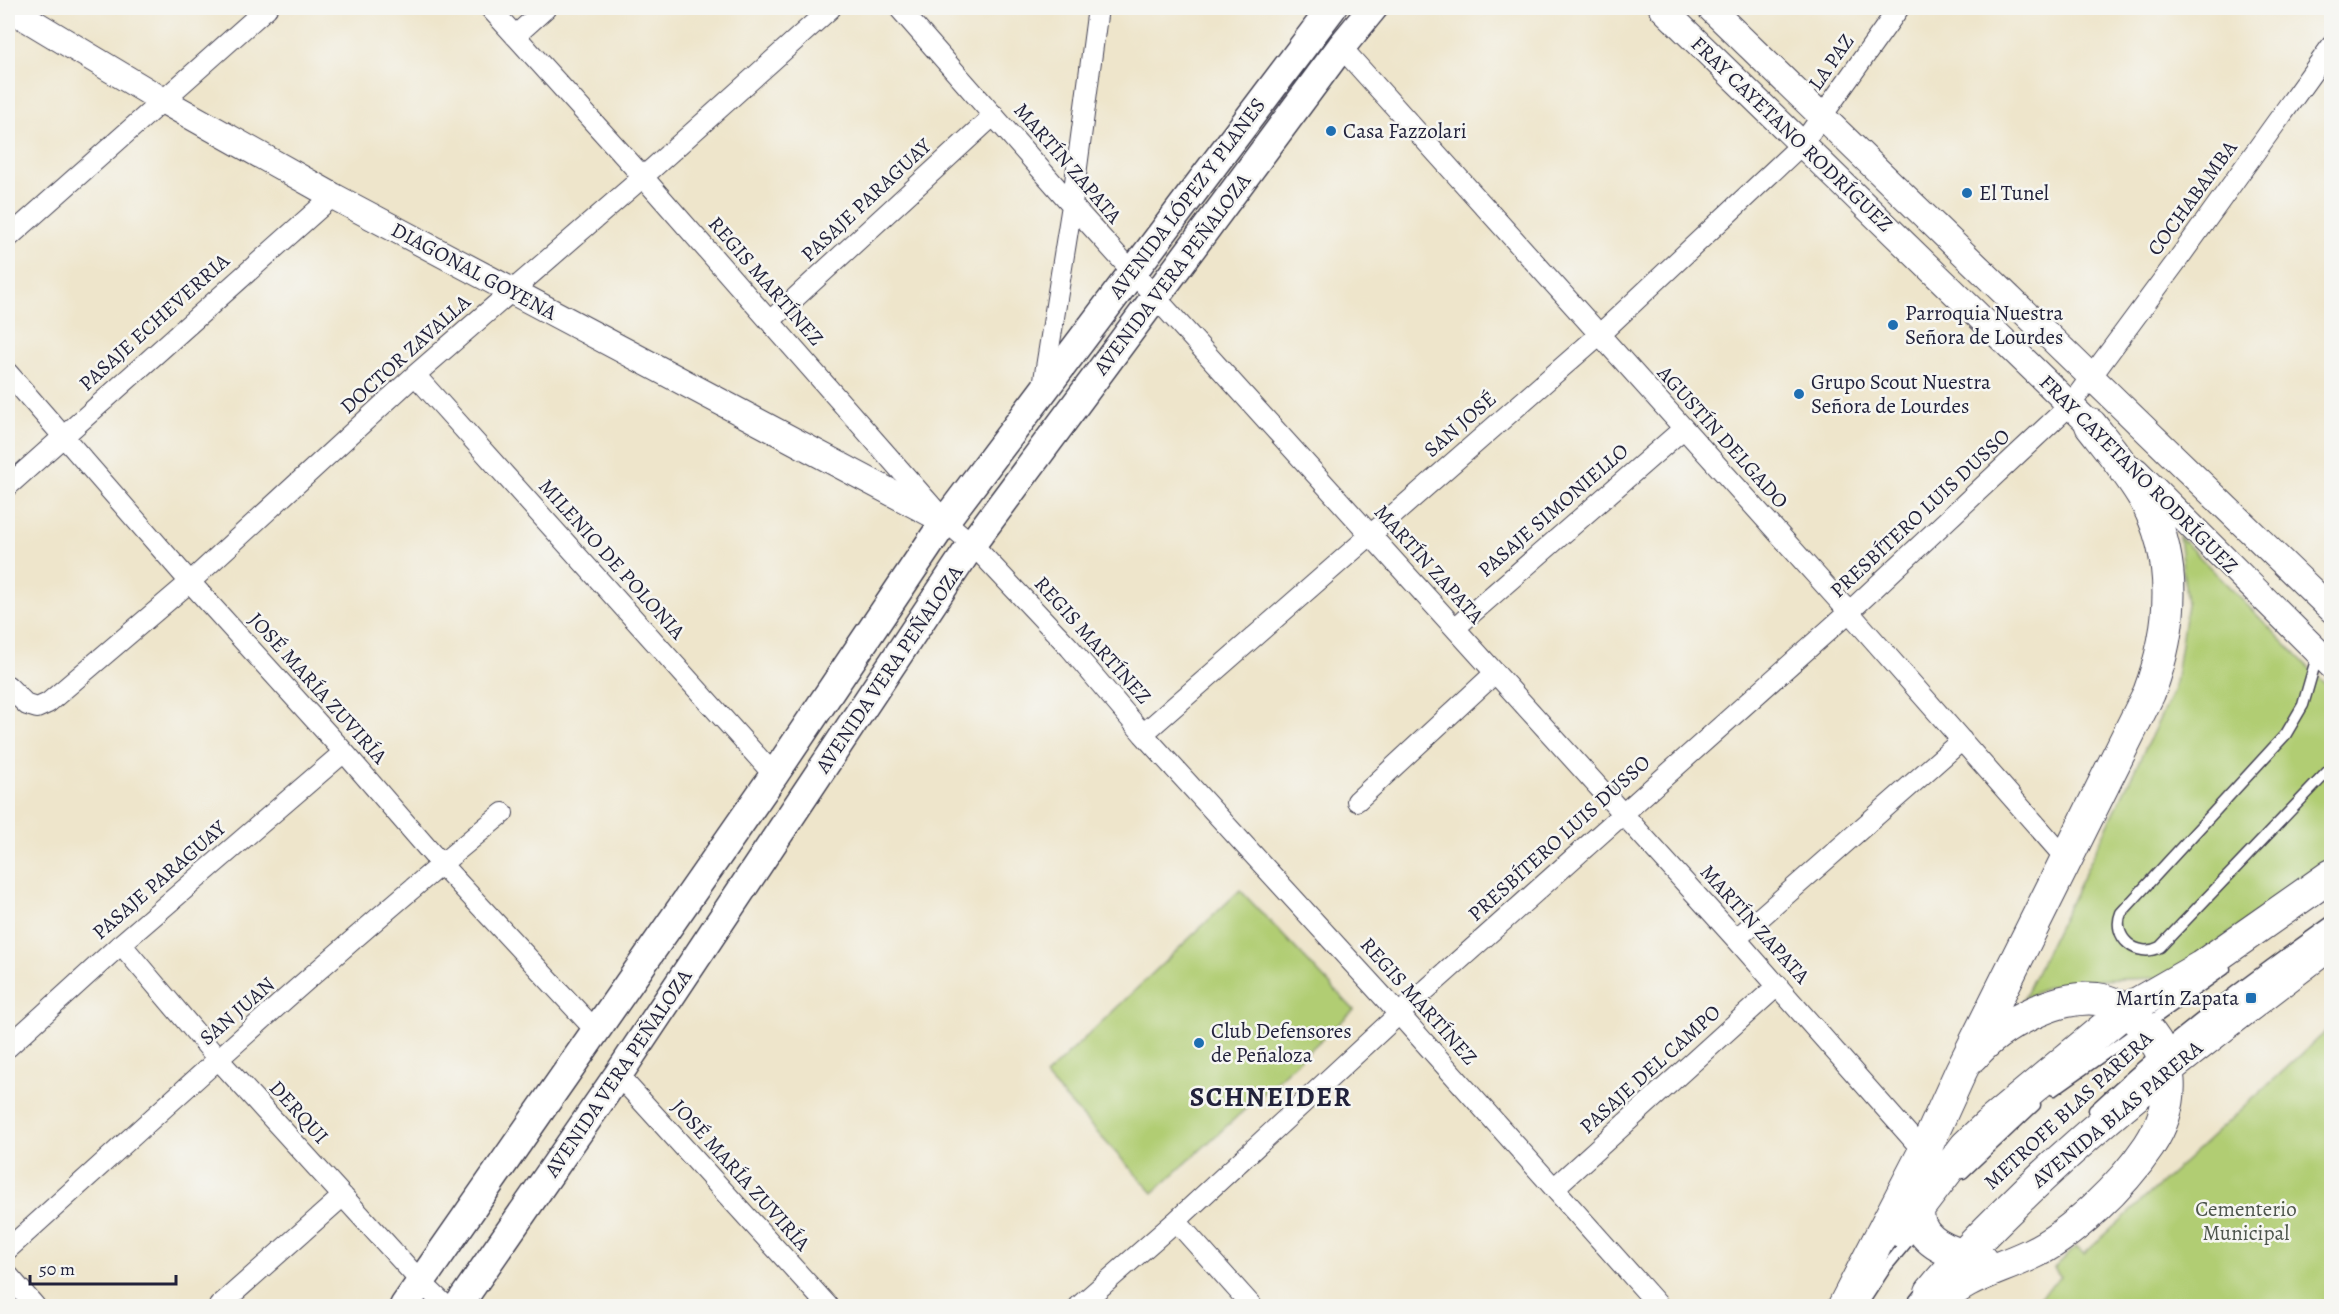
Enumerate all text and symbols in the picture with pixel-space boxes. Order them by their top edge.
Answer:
street label: LA PAZ [1802,28,1860,96]
street label: FRAY CAYETANO RODRÍGUEZ [1685,30,1899,238]
street label: AVENIDA LÓPEZ Y PLANES [1102,92,1272,305]
street label: MARTÍN ZAPATA [1008,97,1129,230]
place label: Casa Fazzolari [1343,117,1467,145]
marker: Casa Fazzolari [1324,124,1338,138]
street label: PASAJE PARAGUAY [795,132,938,268]
street label: COCHABAMBA [2141,134,2244,261]
street label: AVENIDA VERA PEÑALOZA [1086,167,1257,381]
place label: El Tunel [1979,179,2049,207]
marker: El Tunel [1960,186,1974,200]
street label: REGIS MARTÍNEZ [702,210,830,352]
street label: DIAGONAL GOYENA [386,216,562,327]
street label: PASAJE ECHEVERRIA [73,246,236,397]
street label: DOCTOR ZAVALLA [334,287,477,420]
place label: Parroquia Nuestra Señora de Lourdes [1905,299,2063,351]
marker: Parroquia Nuestra Señora de Lourdes [1886,318,1900,332]
street label: AGUSTÍN DELGADO [1651,359,1795,514]
place label: Grupo Scout Nuestra Señora de Lourdes [1811,368,1991,420]
street label: FRAY CAYETANO RODRÍGUEZ [2033,368,2245,580]
street label: SAN JOSÉ [1418,385,1502,463]
marker: Grupo Scout Nuestra Señora de Lourdes [1792,387,1806,401]
street label: PRESBÍTERO LUIS DUSSO [1824,422,2016,604]
street label: PASAJE SIMONIELLO [1472,437,1634,583]
street label: MILENIO DE POLONIA [532,473,692,646]
street label: MARTÍN ZAPATA [1368,498,1491,630]
street label: AVENIDA VERA PEÑALOZA [808,559,970,779]
street label: REGIS MARTÍNEZ [1028,570,1158,710]
street label: JOSÉ MARÍA ZUVIRÍA [242,606,394,770]
street label: PRESBÍTERO LUIS DUSSO [1462,748,1656,928]
street label: PASAJE PARAGUAY [86,814,232,946]
street label: MARTÍN ZAPATA [1694,858,1817,990]
street label: REGIS MARTÍNEZ [1354,931,1484,1071]
street label: AVENIDA VERA PEÑALOZA [537,963,699,1183]
street label: SAN JUAN [193,971,281,1051]
place label: Martín Zapata [2116,984,2239,1012]
marker: Martín Zapata [2244,991,2258,1005]
street label: PASAJE DEL CAMPO [1573,998,1727,1140]
place label: Club Defensores de Peñaloza [1211,1017,1352,1069]
street label: METROFE BLAS PARERA [1978,1024,2159,1196]
street label: AVENIDA BLAS PARERA [2025,1034,2209,1195]
marker: Club Defensores de Peñaloza [1192,1036,1206,1050]
street label: DERQUI [263,1074,335,1150]
district label: SCHNEIDER [1190,1079,1352,1115]
street label: JOSÉ MARÍA ZUVIRÍA [665,1093,817,1257]
park label: Cementerio Municipal [2195,1195,2297,1247]
scale bar [30,1248,176,1286]
text: 50 m [39,1257,75,1281]

